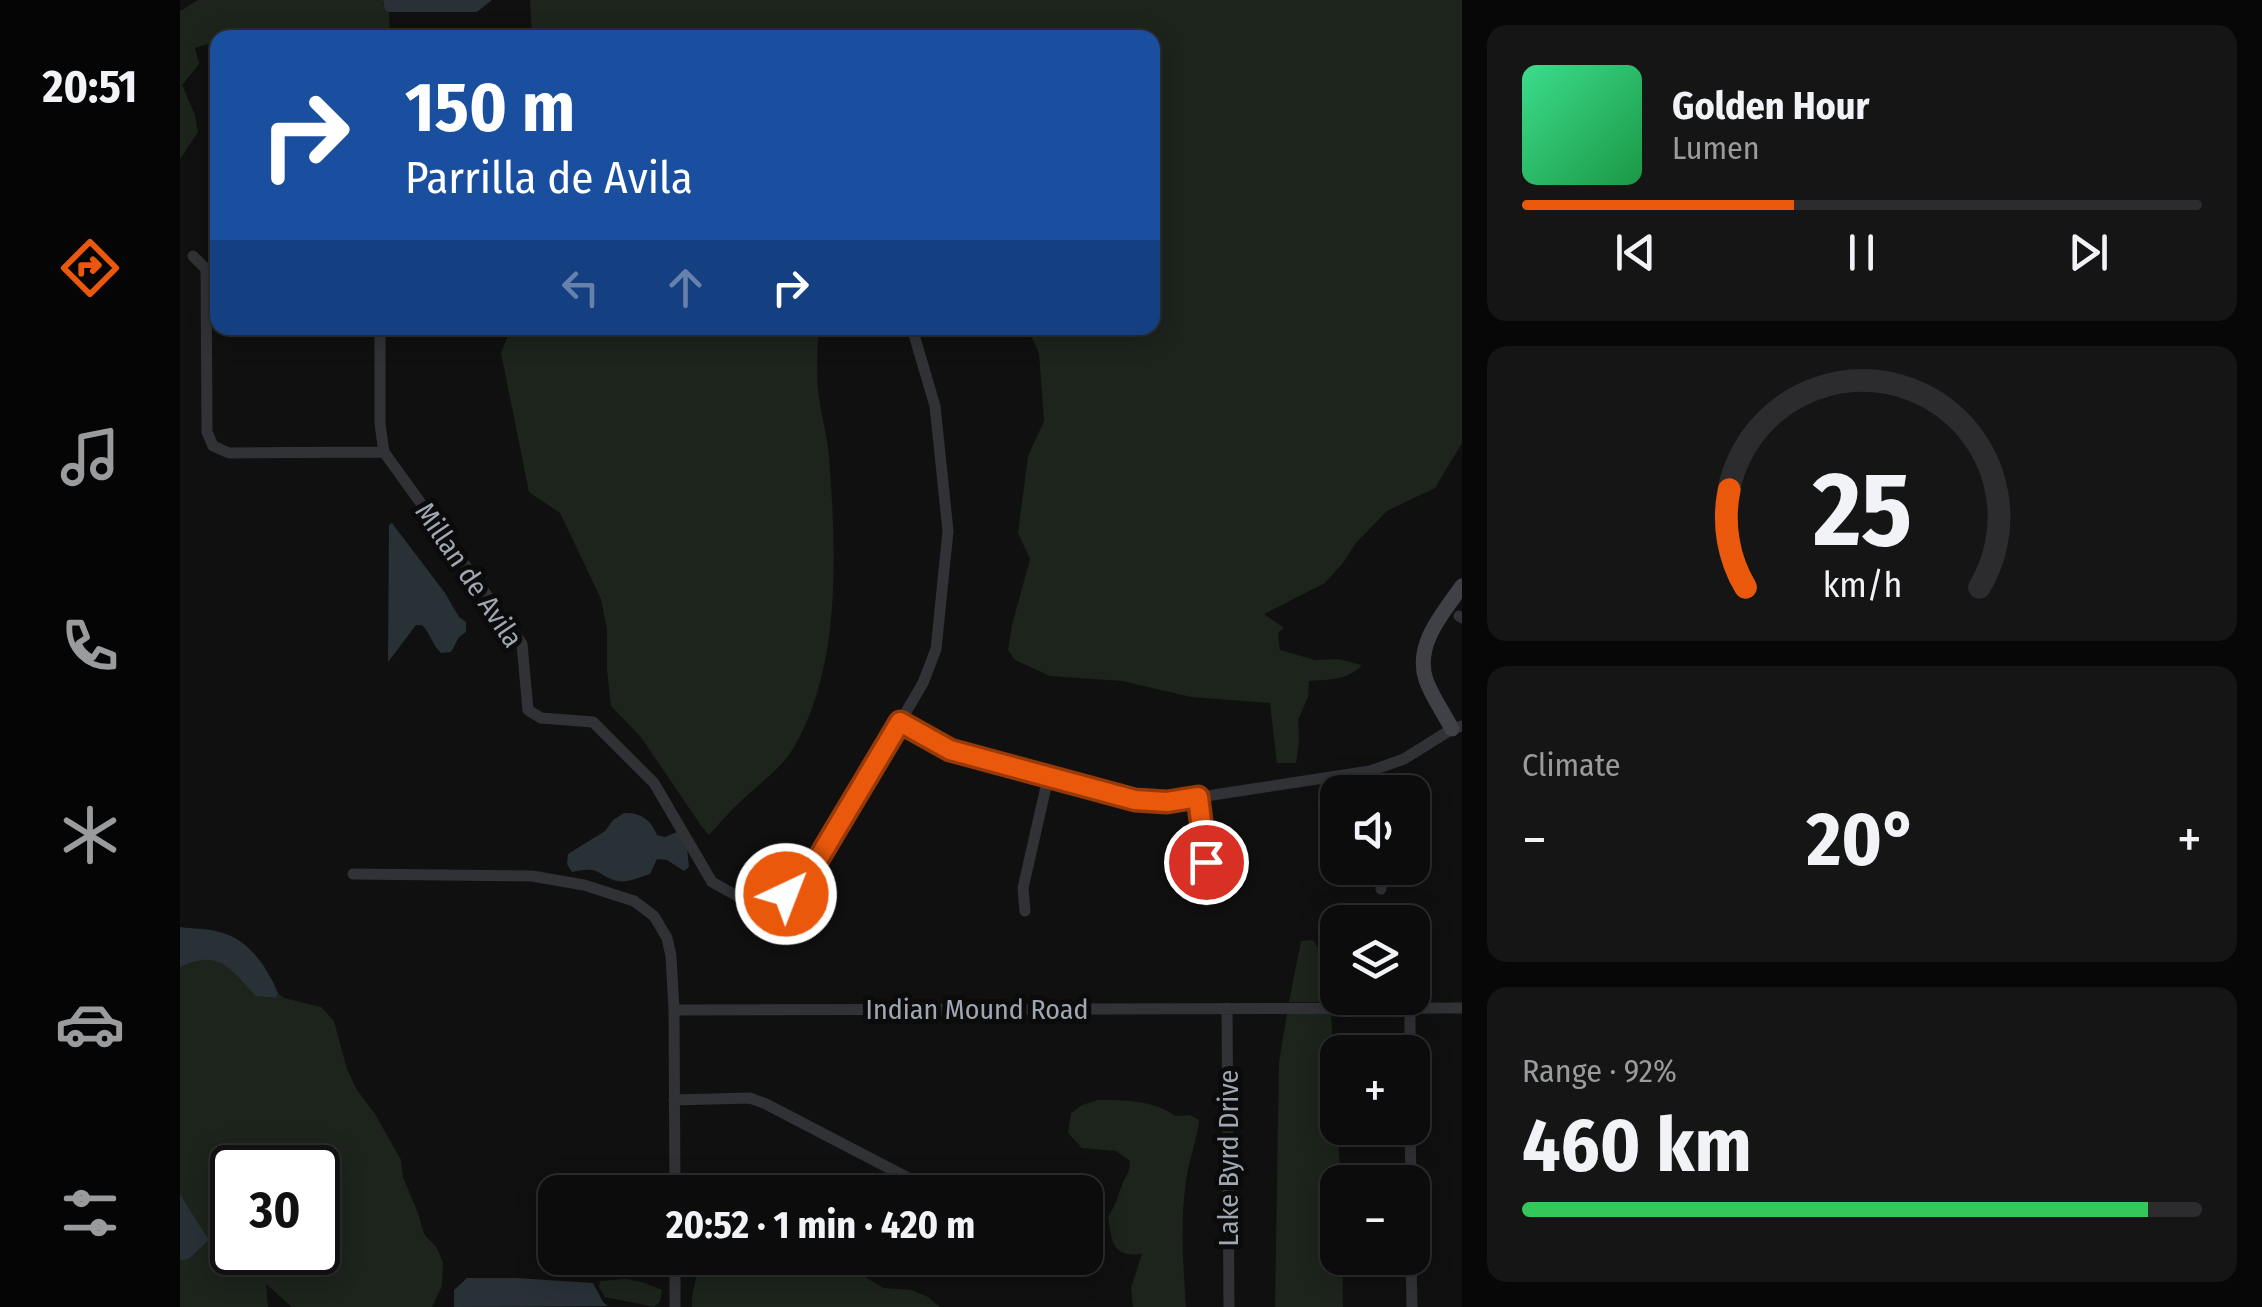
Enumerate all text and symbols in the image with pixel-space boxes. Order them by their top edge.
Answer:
text: 20:51 [43,60,137,114]
text: 150 m [405,66,575,150]
icon: right [240,70,370,200]
text: Golden Hour [1672,83,1870,129]
text: Lumen [1672,129,1760,167]
text: Parrilla de Avila [405,151,693,205]
icon: previous [1608,225,1663,280]
icon: pause [1834,225,1889,280]
icon: next [2061,225,2116,280]
icon: directions [55,233,125,303]
icon: left [553,260,608,315]
icon: ahead [658,260,713,315]
icon: right [763,260,818,315]
icon: music [55,422,125,492]
text: 25 [1811,448,1912,573]
street label: Millan de Avila [409,496,529,654]
text: km/h [1822,564,1902,606]
icon: phone [55,611,125,681]
text: Climate [1522,746,1621,784]
map controls [1320,775,1430,1275]
button: sound [1320,775,1430,885]
text: 20° [1807,795,1917,885]
icon: climate [55,800,125,870]
text: − [1522,807,1547,873]
text: + [2177,807,2202,873]
pin [1164,820,1249,905]
icon: arrive [1179,835,1234,890]
position arrow [734,842,838,946]
button: layers [1320,905,1430,1015]
icon: car [55,989,125,1059]
street label: Indian Mound Road [866,993,1088,1026]
button: + [1320,1035,1430,1145]
text: Range · 92% [1522,1052,1677,1090]
street label: Lake Byrd Drive [1212,1070,1245,1246]
text: 460 km [1522,1101,1752,1191]
speed limit sign: 30 [210,1145,340,1275]
button: − [1320,1165,1430,1275]
icon: filters [55,1178,125,1248]
text: 20:52 · 1 min · 420 m [666,1202,975,1248]

